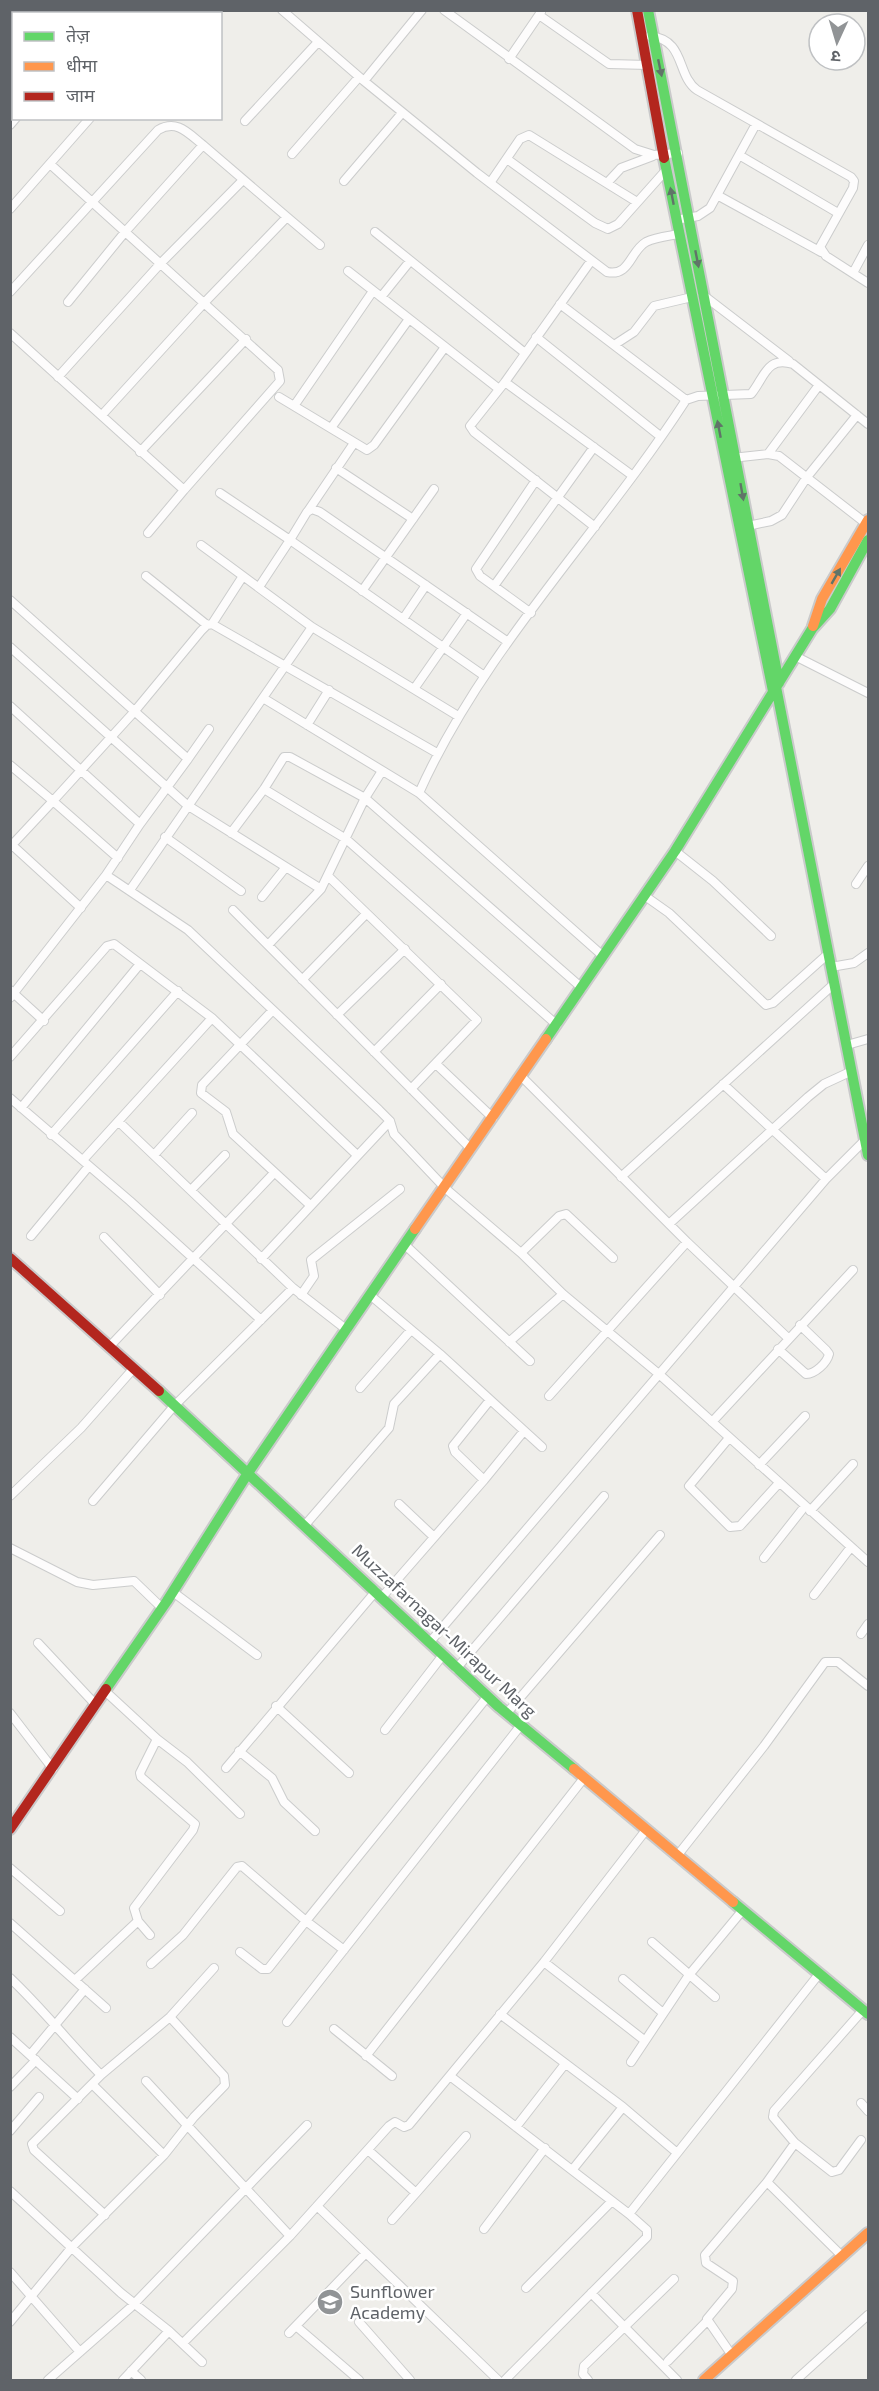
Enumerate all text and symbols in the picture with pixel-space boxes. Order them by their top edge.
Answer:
legend [12,12,222,120]
north arrow [807,12,867,72]
text: तेज़ [66,24,90,46]
text: उ [830,48,841,67]
text: धीमा [66,54,97,76]
one-way arrow [656,59,665,78]
text: जाम [66,84,96,106]
one-way arrow [667,187,676,206]
one-way arrow [693,250,702,269]
one-way arrow [714,419,723,438]
one-way arrow [738,482,747,501]
one-way arrow [830,568,841,584]
street label: Muzzafarnagar-Mirapur Marg [348,1539,542,1722]
place label: Sunflower Academy [350,2280,435,2323]
school or university icon: Sunflower Academy [315,2287,345,2317]

